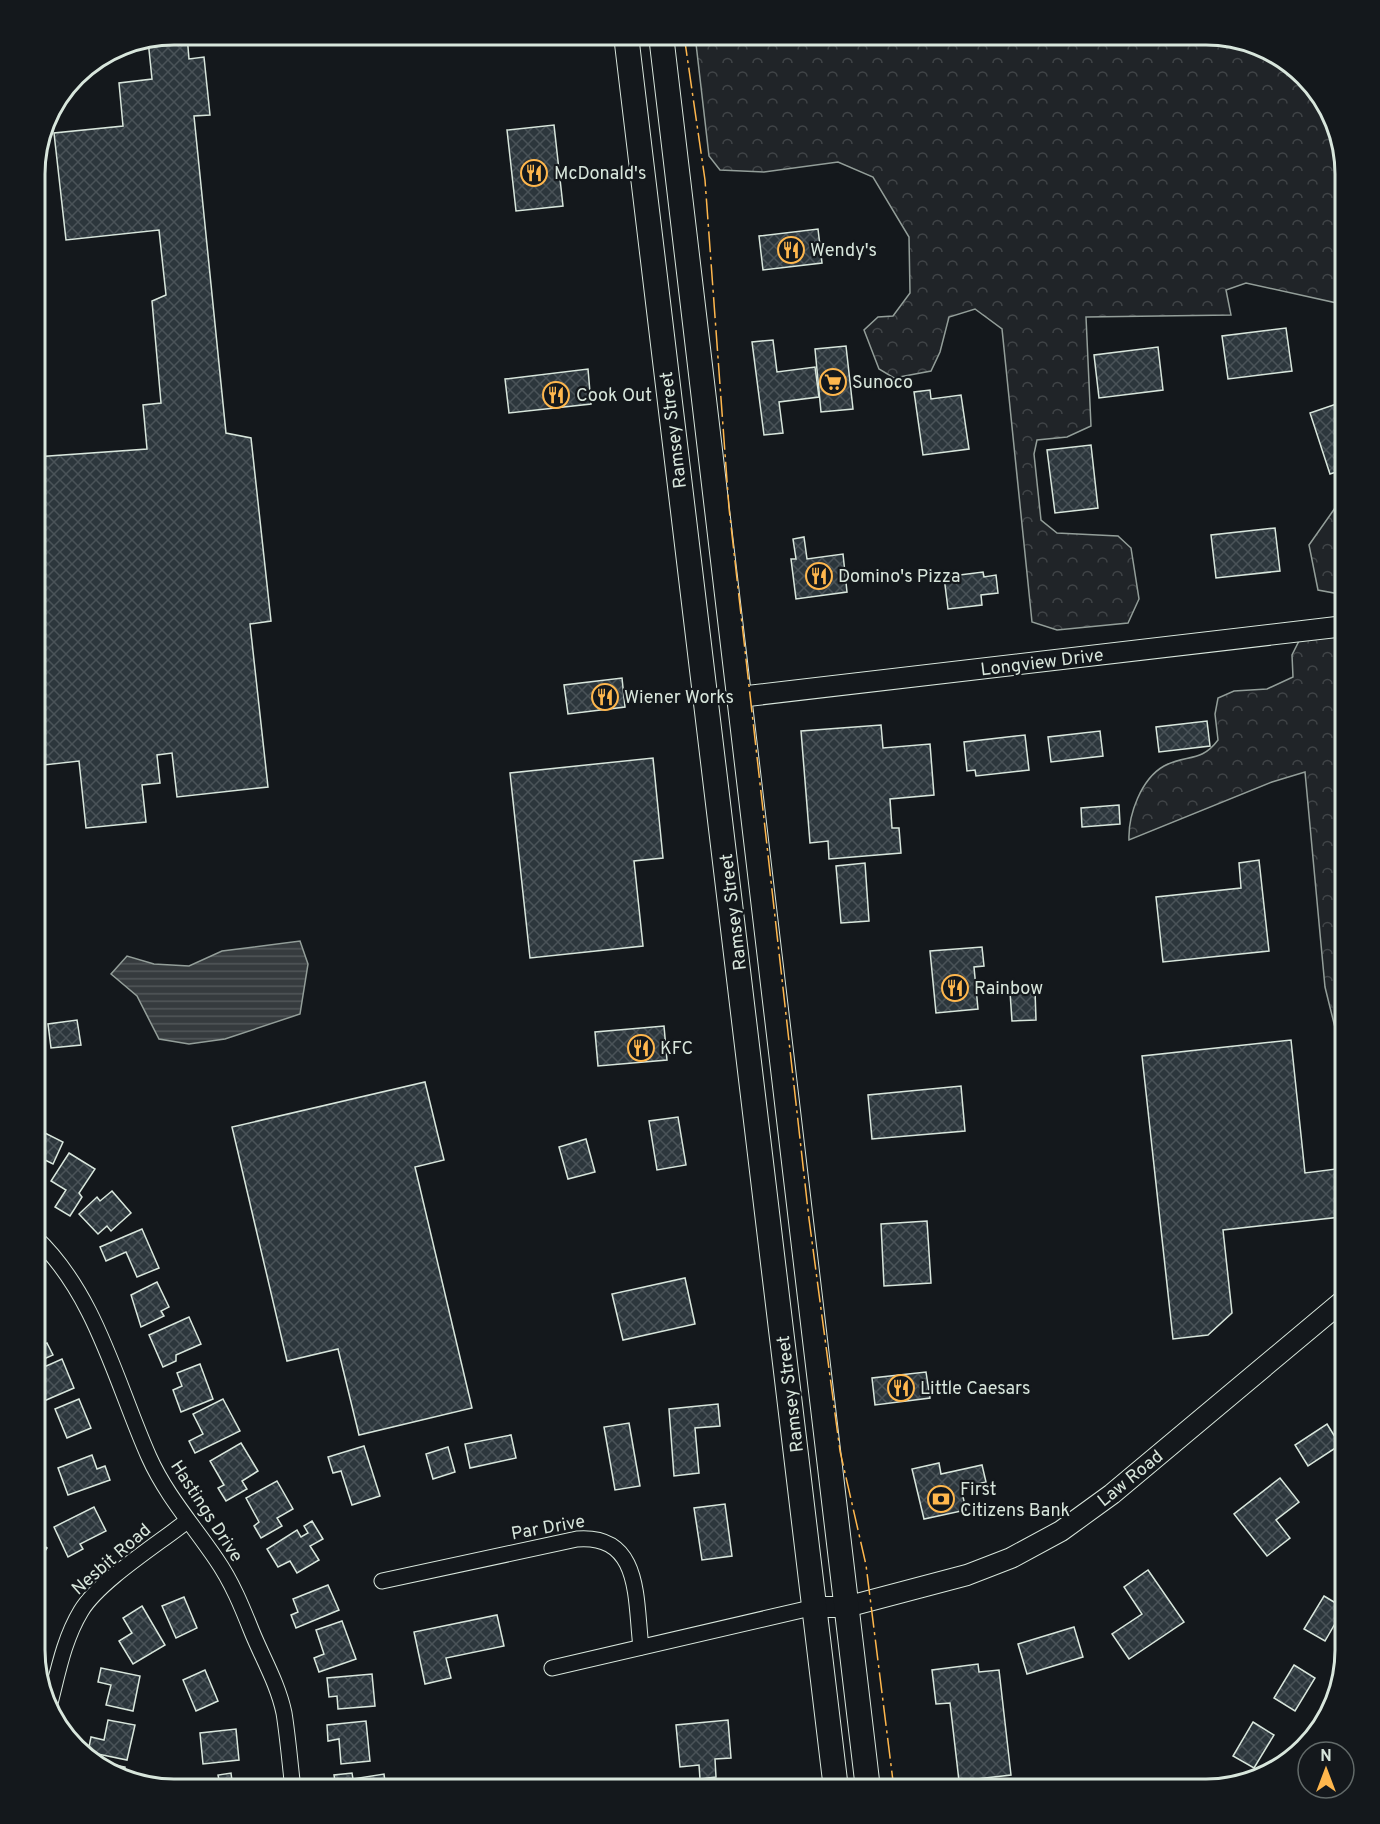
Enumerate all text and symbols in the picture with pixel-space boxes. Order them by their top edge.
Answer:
restaurant icon: McDonald's [519,158,549,188]
place label: McDonald's [554,163,646,186]
restaurant icon: Wendy's [776,235,806,265]
place label: Wendy's [810,240,877,263]
supermarket icon: Sunoco [818,367,848,397]
street label: Ramsey Street [656,370,693,490]
place label: Sunoco [852,372,913,395]
restaurant icon: Cook Out [541,380,571,410]
place label: Cook Out [576,385,652,408]
restaurant icon: Domino's Pizza [804,561,834,591]
place label: Domino's Pizza [838,566,960,589]
street label: Longview Drive [979,645,1105,682]
restaurant icon: Wiener Works [590,682,620,712]
place label: Wiener Works [624,687,734,710]
street label: Ramsey Street [716,852,753,972]
restaurant icon: Rainbow [940,973,970,1003]
place label: Rainbow [974,978,1043,1001]
restaurant icon: KFC [626,1033,656,1063]
place label: KFC [660,1038,693,1061]
street label: Ramsey Street [773,1334,810,1454]
restaurant icon: Little Caesars [886,1373,916,1403]
place label: Little Caesars [920,1378,1030,1401]
street label: Law Road [1093,1446,1169,1513]
street label: Hastings Drive [164,1457,247,1567]
place label: First Citizens Bank [960,1479,1070,1523]
bank icon: First Citizens Bank [926,1484,956,1514]
street label: Par Drive [510,1511,587,1546]
street label: Nesbit Road [67,1519,157,1601]
north arrow [1296,1740,1356,1800]
text: N [1320,1747,1332,1767]

